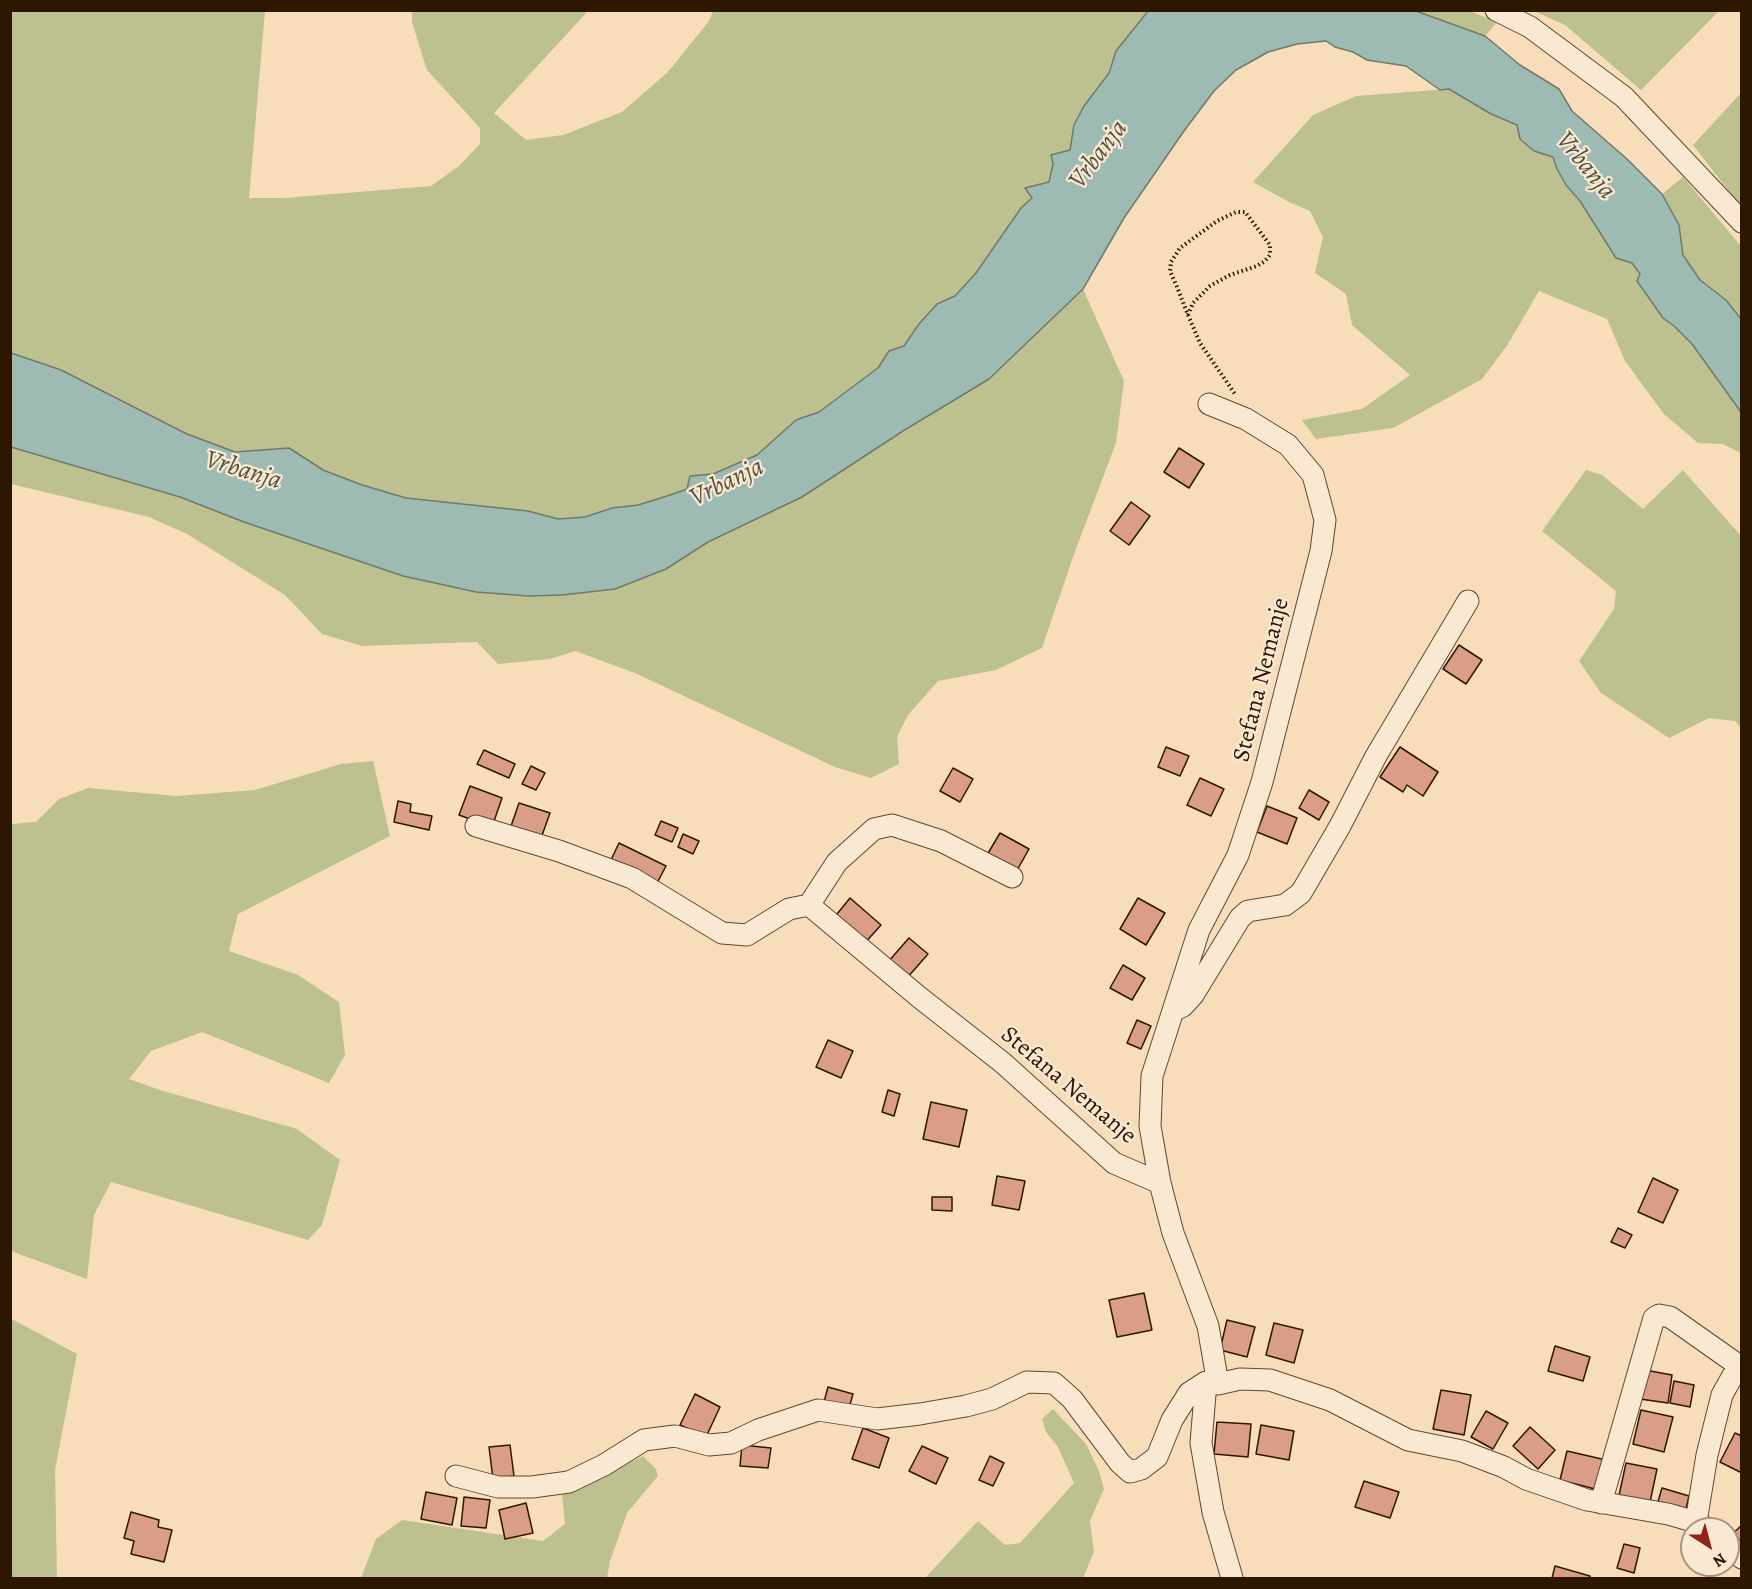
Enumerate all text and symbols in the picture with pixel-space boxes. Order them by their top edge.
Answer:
water label: Vrbanja [1063,114,1135,196]
water label: Vrbanja [1548,126,1622,206]
water label: Vrbanja [201,445,285,497]
water label: Vrbanja [685,452,769,514]
street label: Stefana Nemanje [1228,595,1296,765]
street label: Stefana Nemanje [994,1021,1142,1151]
north arrow [1680,1517,1740,1577]
text: N [1708,1548,1731,1572]

